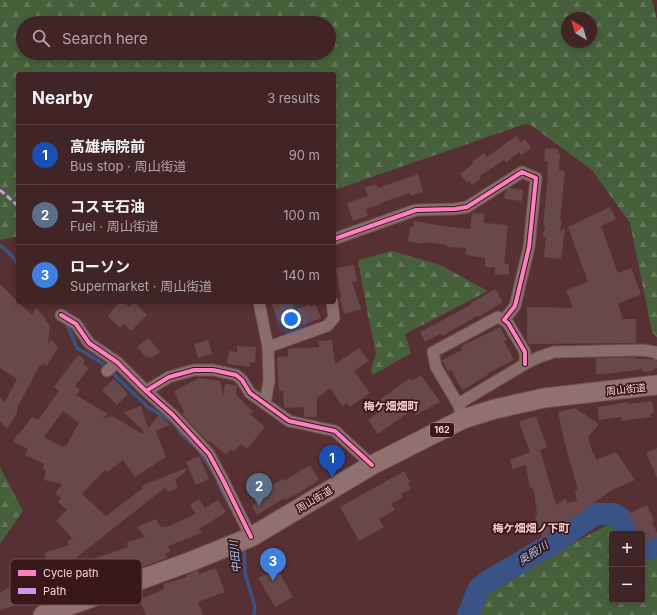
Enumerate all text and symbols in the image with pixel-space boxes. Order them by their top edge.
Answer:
north arrow [561,12,597,48]
search box [16,16,336,60]
icon: search [30,27,52,49]
text: Search here [62,29,148,48]
text: Nearby [32,88,93,108]
text: 3 results [267,90,320,106]
text: 高雄病院前 [70,137,145,156]
text: 1 [42,147,48,163]
text: 90 m [289,147,320,163]
text: Bus stop · 周山街道 [70,158,187,174]
text: コスモ石油 [70,197,145,216]
text: 2 [41,207,49,223]
text: 100 m [283,207,320,223]
text: Fuel · 周山街道 [70,218,159,234]
text: ローソン [70,257,130,276]
text: 3 [41,267,49,283]
text: 140 m [283,267,320,283]
text: Supermarket · 周山街道 [70,278,212,294]
your location [281,309,301,329]
street label: 周山街道 [605,381,647,397]
district label: 梅ケ畑畑町 [364,399,419,413]
road number: 162 [430,423,454,437]
pin: 1 [319,445,345,478]
pin: 2 [246,473,272,506]
street label: 周山街道 [294,484,334,514]
district label: 梅ケ畑畑ノ下町 [493,521,570,535]
map controls [609,531,645,603]
button: + [609,531,645,567]
water label: 奥殿川 [515,538,551,568]
water label: 中田川 [227,539,243,574]
pin: 3 [260,548,286,581]
legend [10,559,142,605]
text: Cycle path [43,566,99,580]
button: − [609,567,645,603]
text: Path [43,584,66,598]

